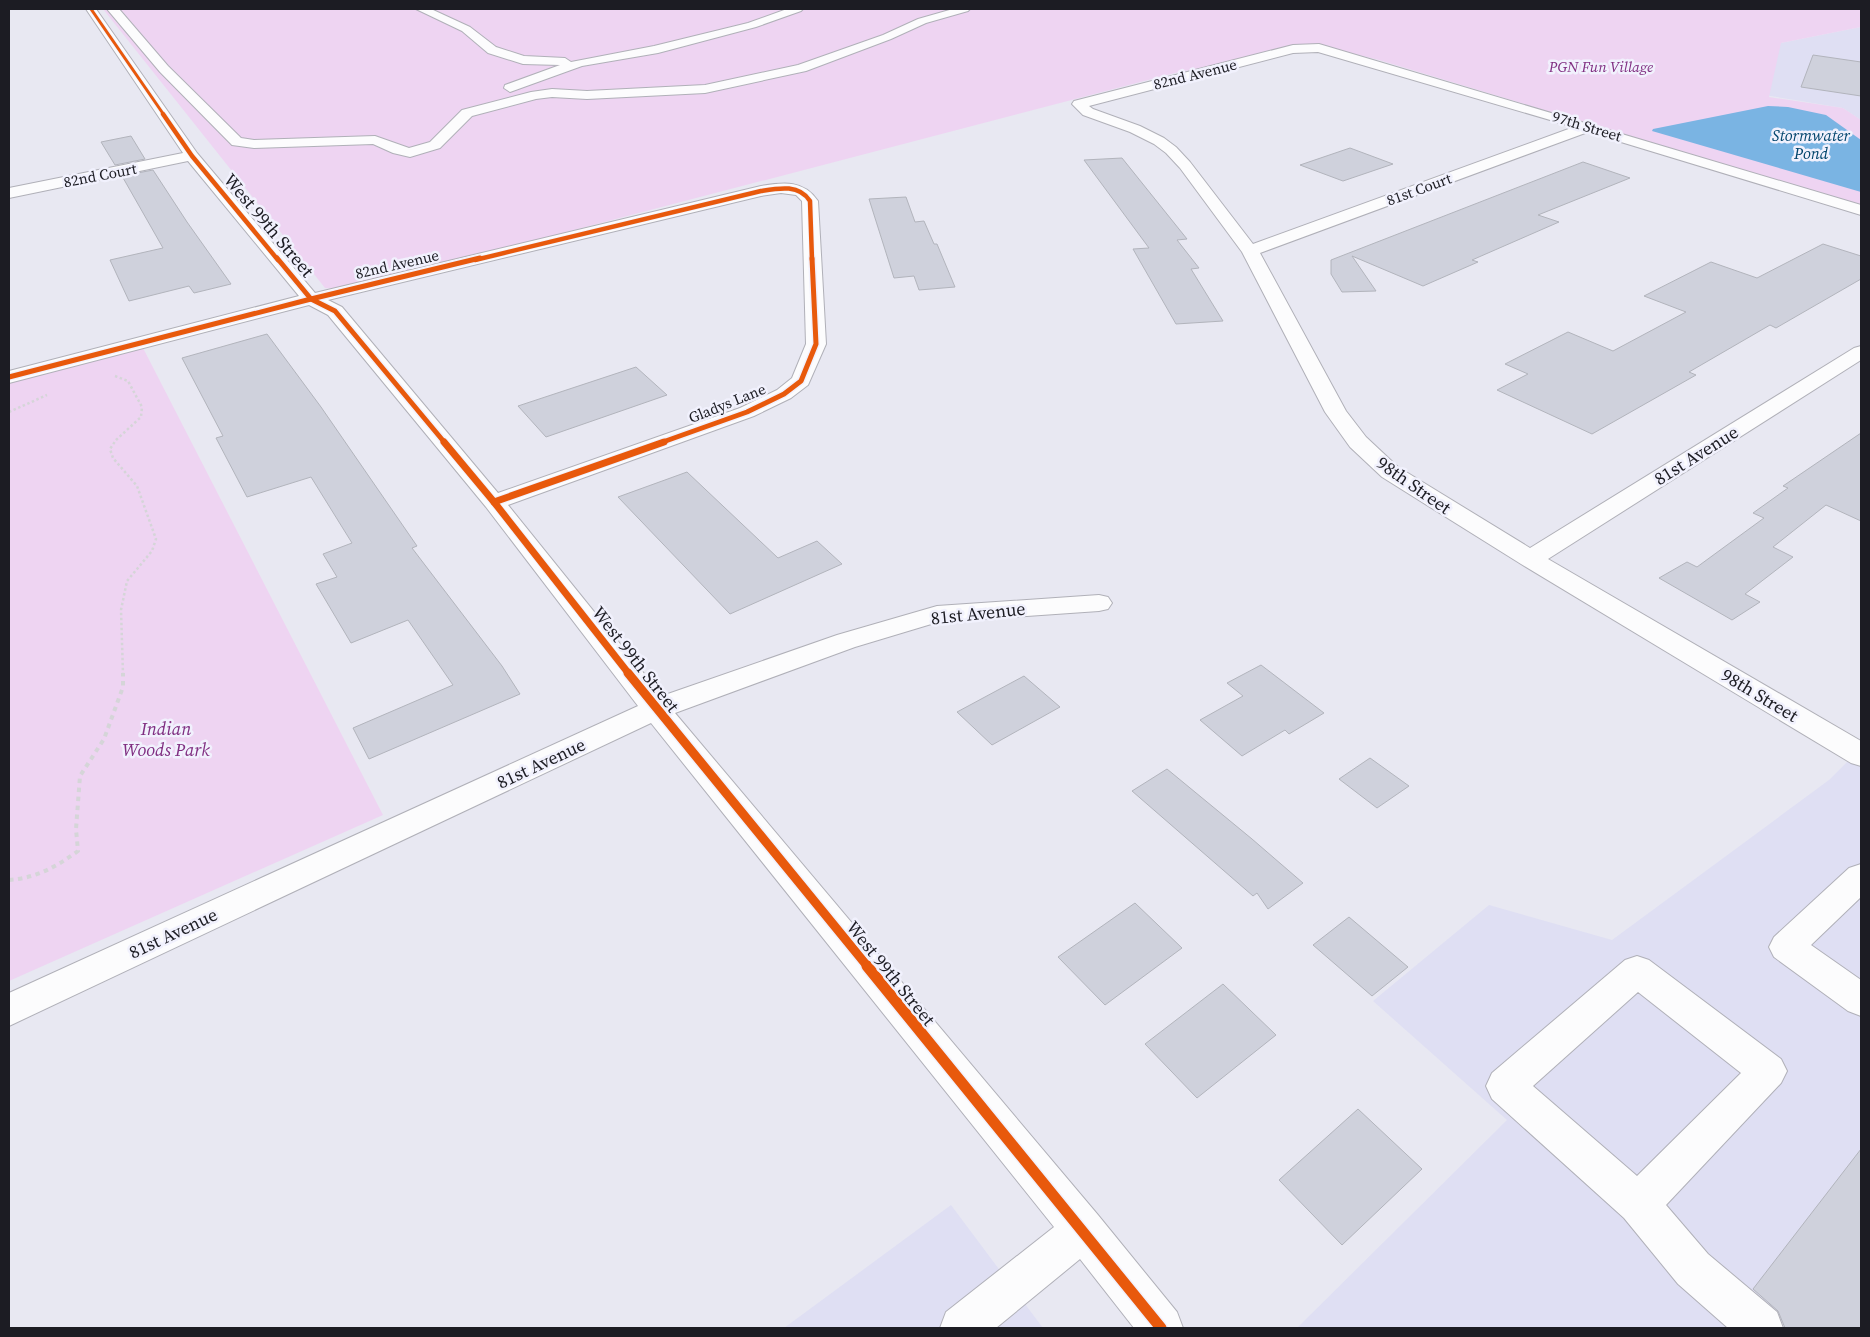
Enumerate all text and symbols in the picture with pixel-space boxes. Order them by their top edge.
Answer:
street label: 82nd Avenue [1151,53,1239,95]
park label: PGN Fun Village [1548,56,1653,77]
street label: 97th Street [1550,106,1624,146]
water label: Stormwater Pond [1772,124,1850,164]
street label: 82nd Court [62,158,138,192]
street label: West 99th Street [218,168,320,282]
street label: 81st Court [1384,168,1455,210]
street label: 82nd Avenue [353,244,441,284]
street label: Gladys Lane [685,378,769,428]
street label: 81st Avenue [1649,419,1743,491]
street label: 98th Street [1372,450,1456,520]
street label: 81st Avenue [929,596,1027,630]
street label: West 99th Street [587,601,685,717]
street label: 98th Street [1717,662,1803,728]
park label: Indian Woods Park [122,716,210,762]
street label: 81st Avenue [493,732,589,794]
street label: 81st Avenue [125,902,221,964]
street label: West 99th Street [841,915,941,1031]

